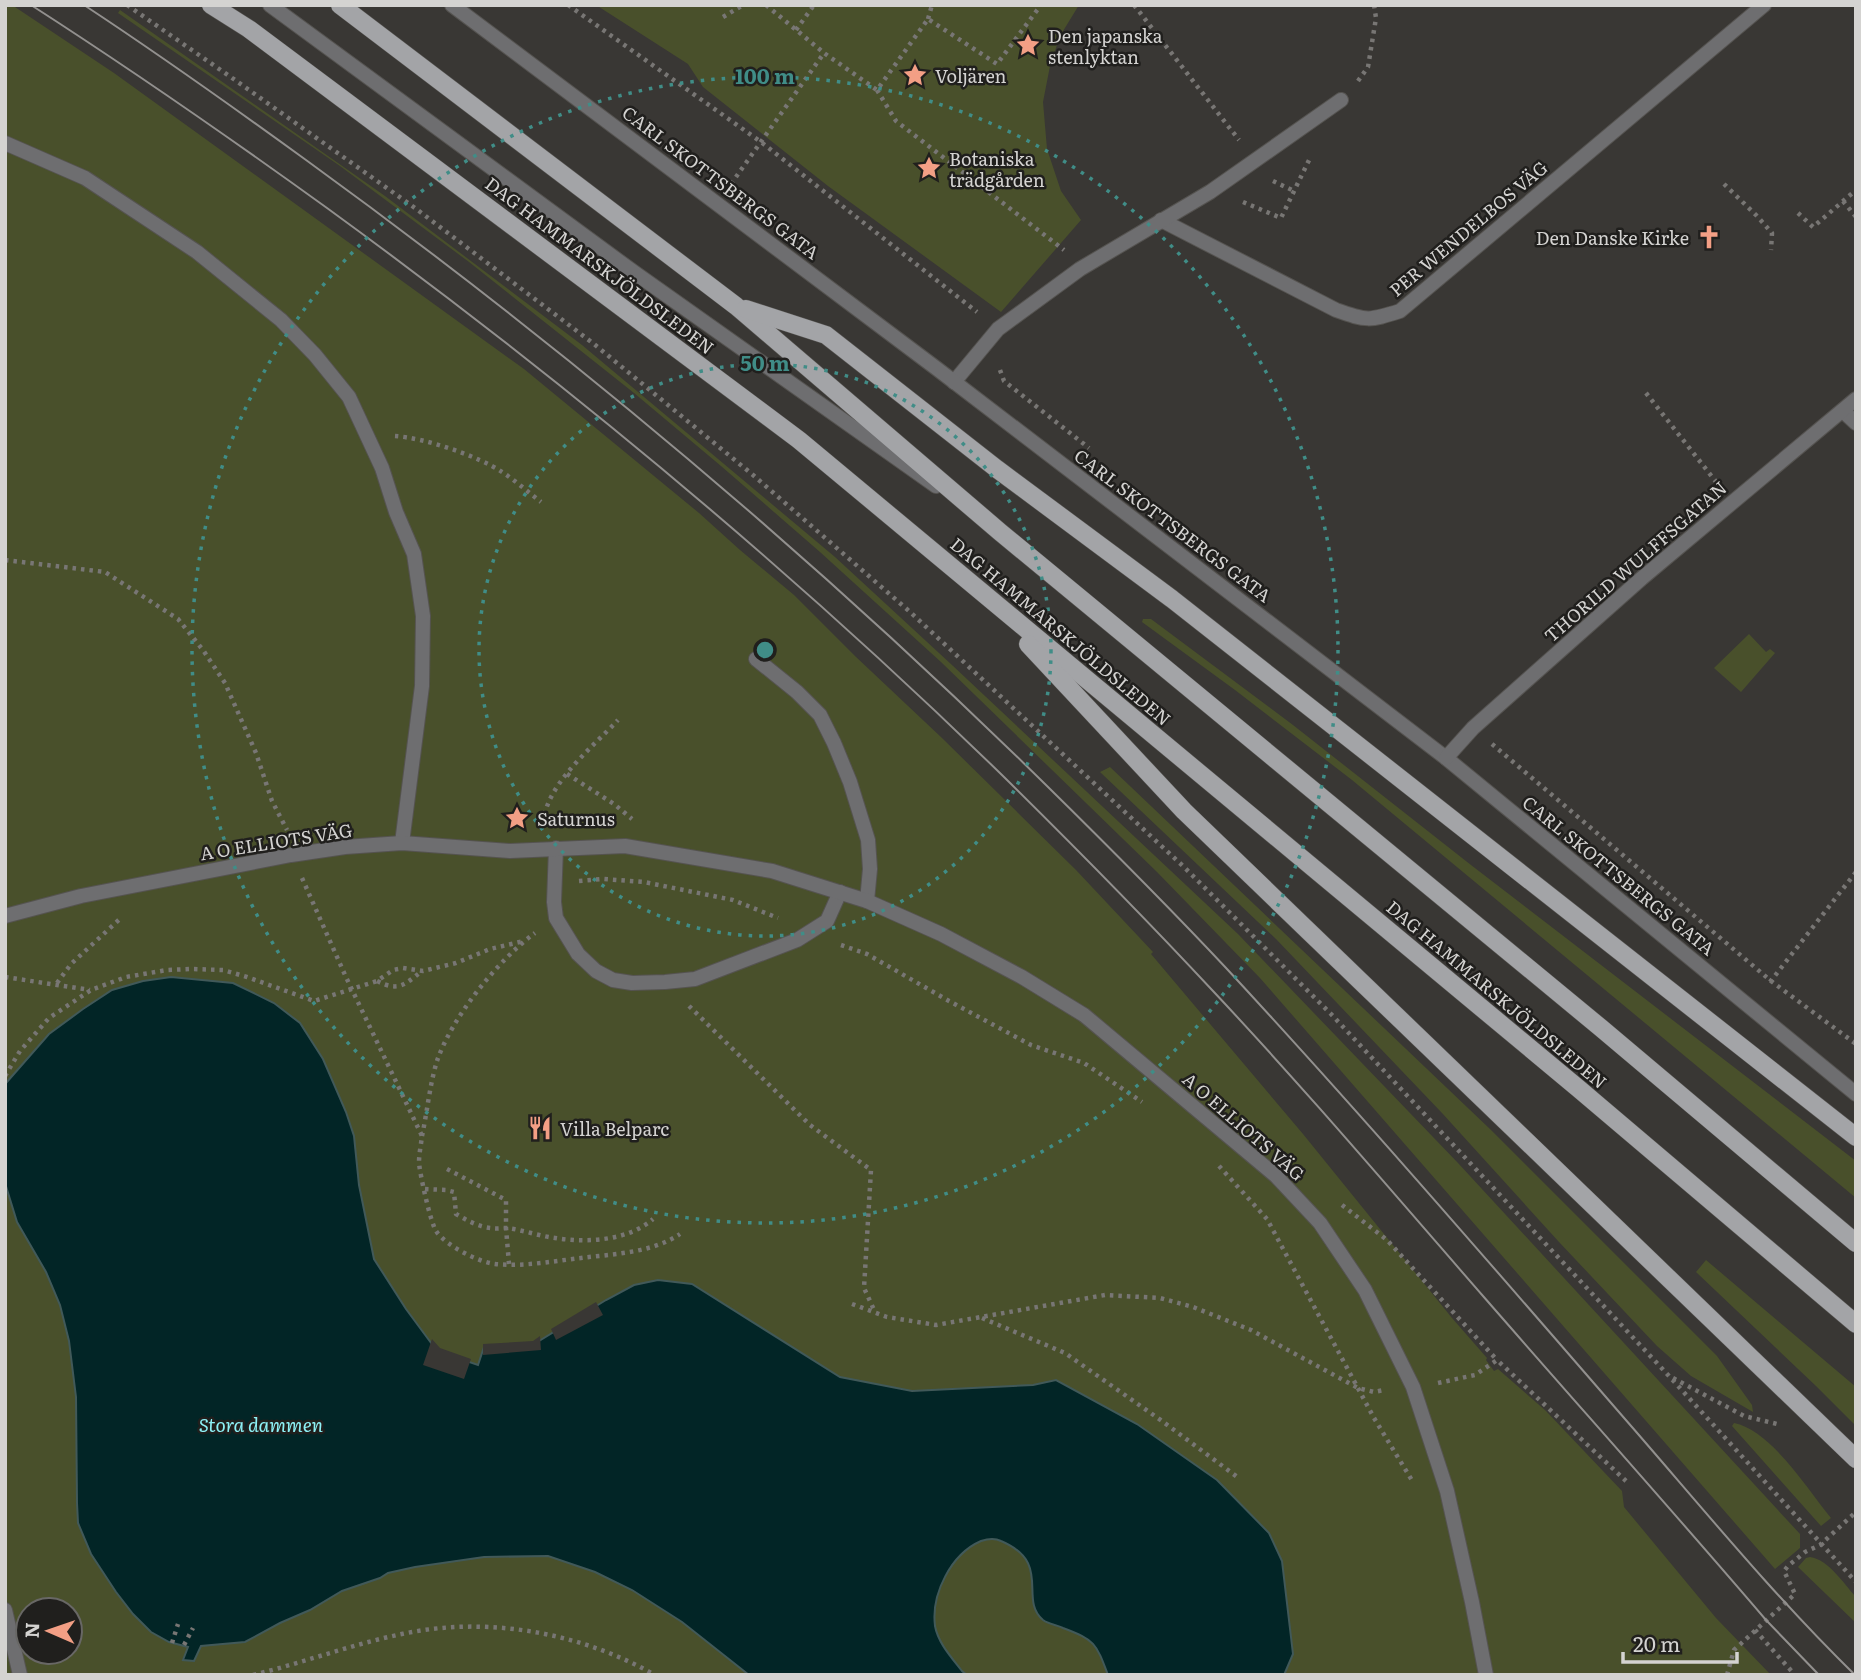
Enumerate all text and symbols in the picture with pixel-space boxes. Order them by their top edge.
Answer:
place label: Den japanska stenlyktan [1048,22,1163,70]
place icon: Den japanska stenlyktan [1014,31,1042,59]
text: 100 m [735,59,795,90]
place icon: Voljären [901,61,929,89]
place label: Voljären [935,62,1007,89]
street label: CARL SKOTTSBERGS GATA [617,99,825,265]
place label: Botaniska trädgården [949,145,1045,193]
place icon: Botaniska trädgården [915,154,943,182]
street label: PER WENDELBOS VÄG [1383,154,1553,302]
street label: DAG HAMMARSKJÖLDSLEDEN [480,170,720,360]
church icon: Den Danske Kirke [1695,223,1723,251]
place label: Den Danske Kirke [1536,224,1689,251]
text: 50 m [740,346,790,377]
street label: CARL SKOTTSBERGS GATA [1069,442,1277,608]
street label: THORILD WULFFSGATAN [1538,474,1732,648]
street label: DAG HAMMARSKJÖLDSLEDEN [945,530,1177,732]
centre of rings [753,638,777,662]
street label: CARL SKOTTSBERGS GATA [1517,789,1721,961]
place icon: Saturnus [503,804,531,832]
place label: Saturnus [537,805,615,832]
street label: A O ELLIOTS VÄG [198,816,354,866]
street label: DAG HAMMARSKJÖLDSLEDEN [1381,893,1613,1095]
street label: A O ELLIOTS VÄG [1177,1065,1311,1187]
restaurant icon: Villa Belparc [526,1114,554,1142]
place label: Villa Belparc [560,1115,669,1142]
water label: Stora dammen [199,1410,324,1438]
north arrow [14,1596,84,1666]
scale bar [1623,1620,1737,1664]
text: N [17,1622,45,1639]
text: 20 m [1633,1627,1680,1658]

